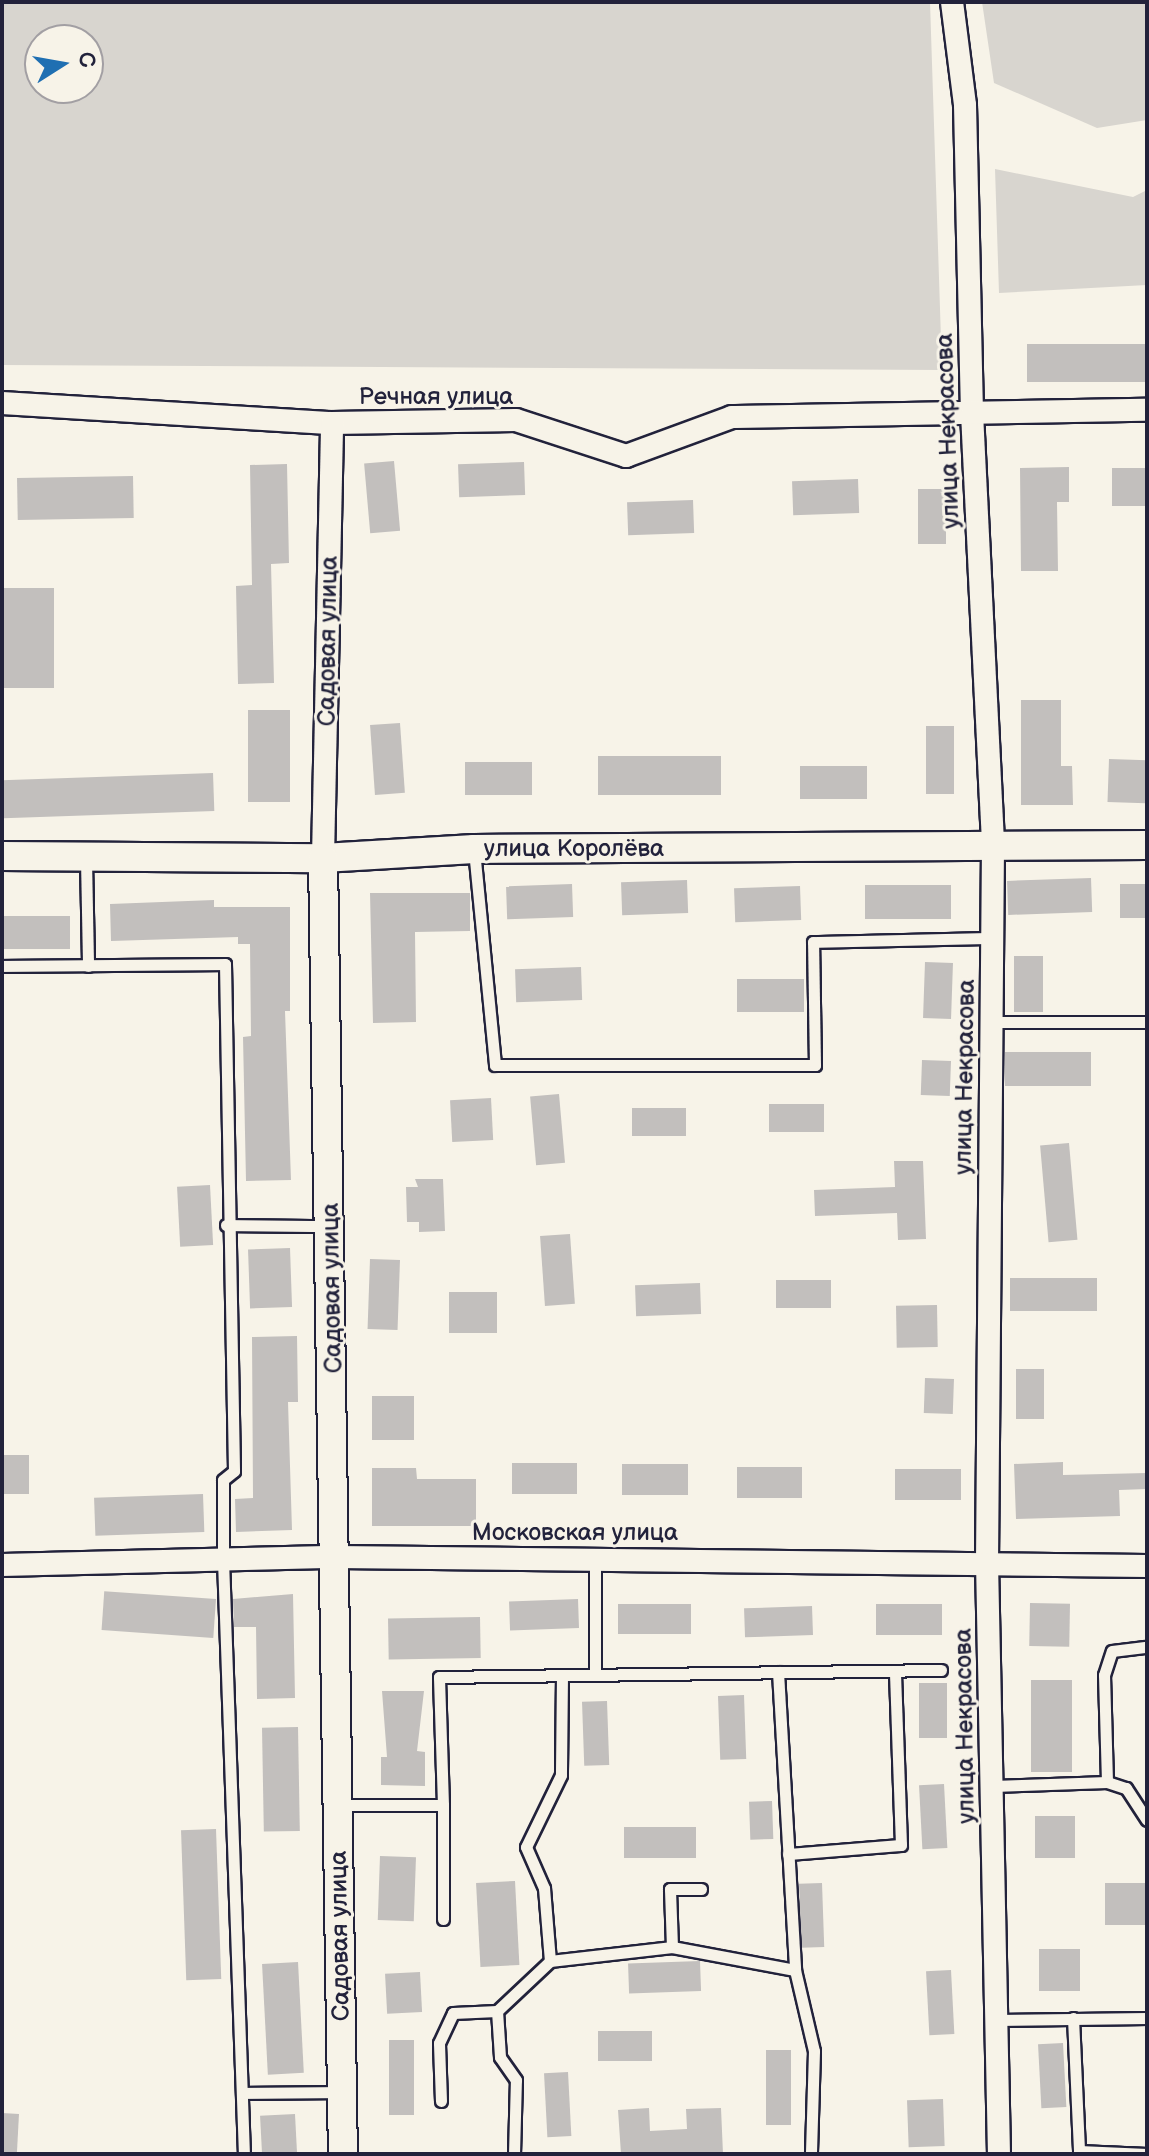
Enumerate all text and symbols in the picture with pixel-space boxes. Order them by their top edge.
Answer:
north arrow [24,24,104,104]
text: С [71,50,101,70]
street label: улица Некрасова [930,333,966,529]
street label: Речная улица [359,383,513,411]
street label: Садовая улица [312,556,344,726]
street label: улица Королёва [484,835,664,863]
street label: улица Некрасова [949,979,981,1175]
street label: Садовая улица [316,1203,348,1373]
street label: Московская улица [472,1519,678,1547]
street label: улица Некрасова [949,1628,981,1824]
street label: Садовая улица [324,1851,356,2021]

